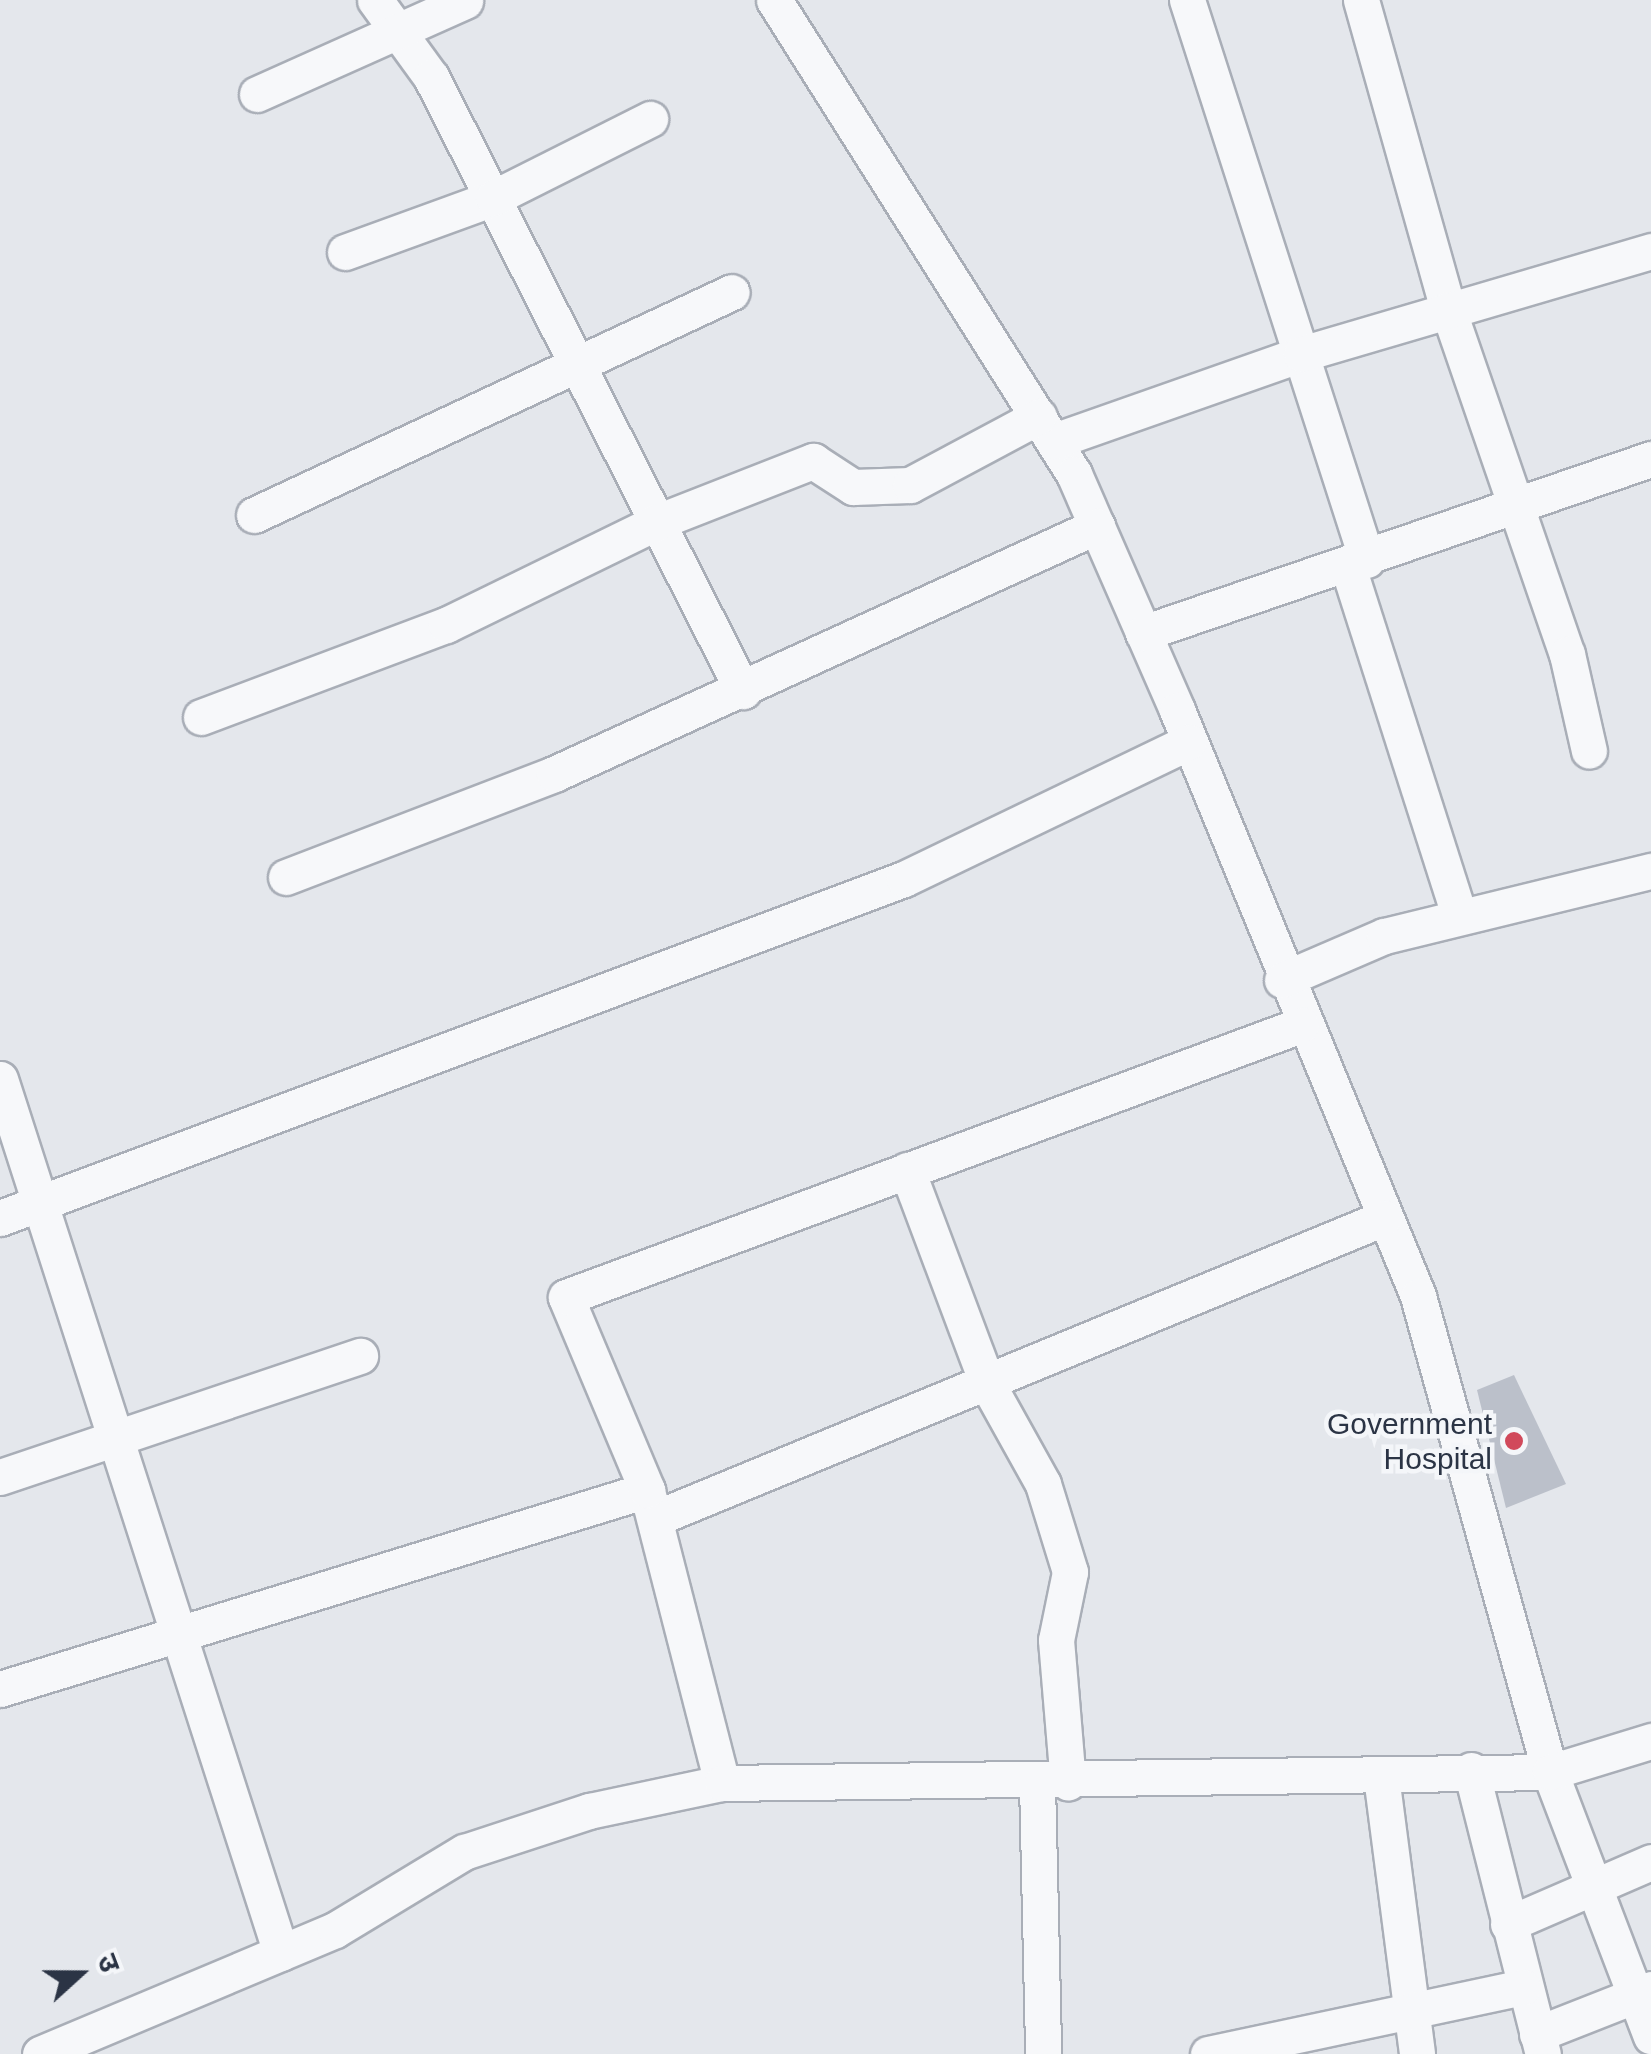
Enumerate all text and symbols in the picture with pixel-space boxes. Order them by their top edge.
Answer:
place label: Government Hospital [1327,1406,1492,1476]
marker: Government Hospital [1501,1428,1527,1454]
north arrow [30,1924,130,2024]
text: उ [91,1950,126,1976]

